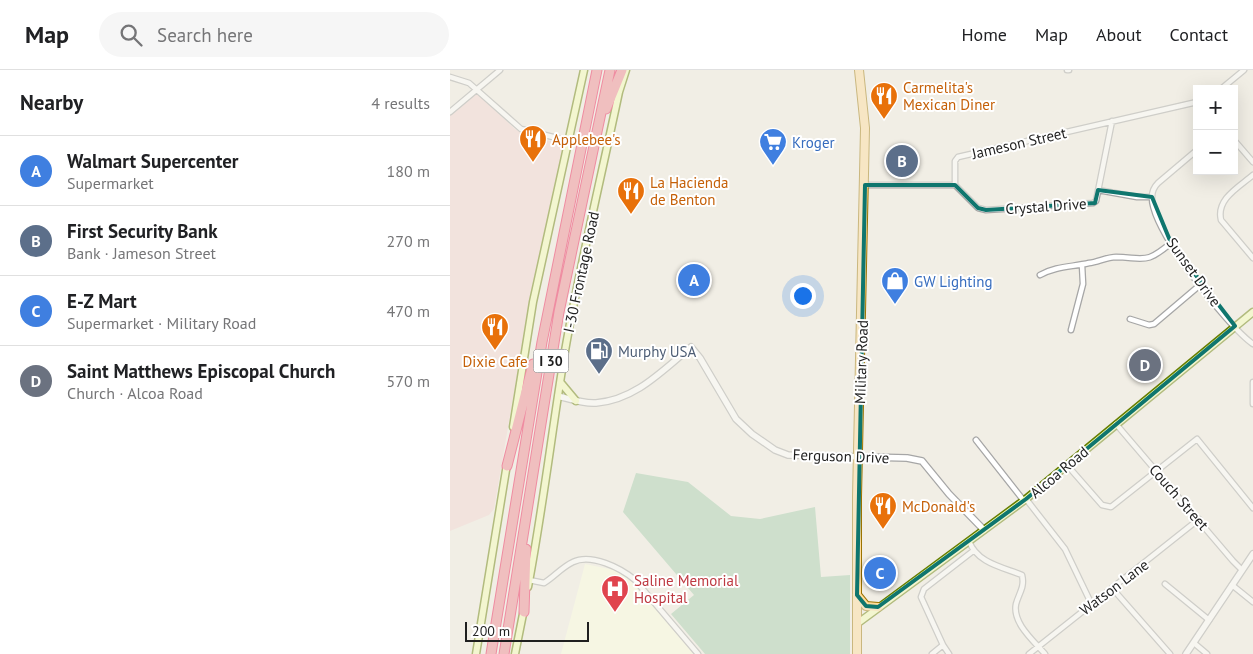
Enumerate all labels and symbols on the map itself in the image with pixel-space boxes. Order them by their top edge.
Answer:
place label: Carmelita's Mexican Diner [903,78,995,114]
restaurant icon: Carmelita's Mexican Diner [869,81,899,120]
street label: Jameson Street [969,123,1068,163]
restaurant icon: Applebee's [518,124,548,163]
supermarket icon: Kroger [758,127,788,166]
place label: Applebee's [552,130,621,149]
place label: Kroger [792,133,835,152]
pin: B [886,142,918,180]
place label: La Hacienda de Benton [650,173,729,209]
restaurant icon: La Hacienda de Benton [616,176,646,215]
street label: Crystal Drive [1005,194,1087,218]
street label: I-30 Frontage Road [559,210,603,334]
street label: Sunset Drive [1163,234,1225,310]
pin: A [678,261,710,299]
shop icon: GW Lighting [880,266,910,305]
place label: GW Lighting [914,272,993,291]
your location [790,283,816,309]
restaurant icon: Dixie Cafe [480,312,510,351]
street label: Military Road [850,320,872,404]
fuel station icon: Murphy USA [584,336,614,375]
place label: Murphy USA [618,342,697,361]
pin: D [1129,346,1161,384]
road number: I 30 [534,350,568,372]
place label: Dixie Cafe [462,352,528,371]
street label: Alcoa Road [1026,442,1092,502]
street label: Ferguson Drive [792,445,890,467]
street label: Couch Street [1145,460,1213,534]
restaurant icon: McDonald's [868,491,898,530]
place label: McDonald's [902,497,975,516]
pin: C [864,554,896,592]
street label: Watson Lane [1076,555,1152,619]
place label: Saline Memorial Hospital [634,571,739,607]
hospital icon: Saline Memorial Hospital [600,574,630,613]
scale bar [465,619,589,642]

